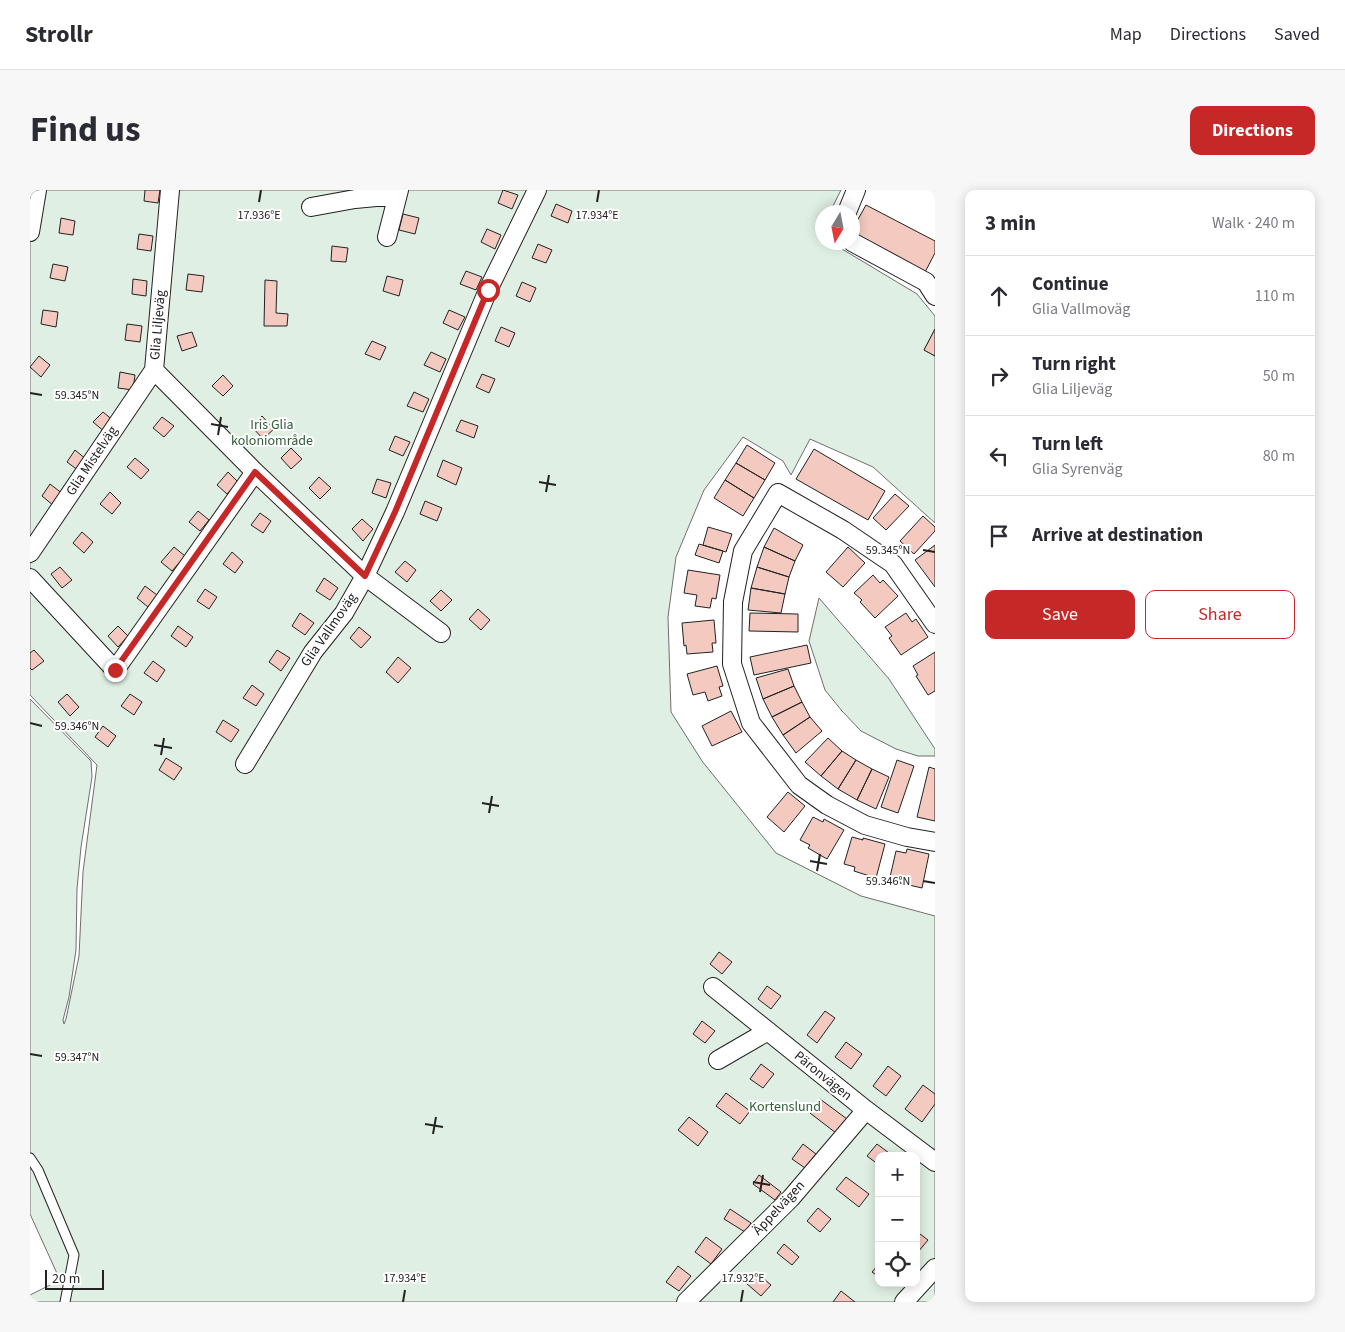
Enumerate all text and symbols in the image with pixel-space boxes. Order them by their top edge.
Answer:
text: Strollr [25,17,93,52]
text: Map [1110,22,1142,47]
text: Directions [1170,22,1246,47]
text: Saved [1274,22,1320,47]
text: Find us [30,105,140,155]
button: Directions [1190,106,1315,155]
north arrow [815,205,860,250]
text: 17.936°E [237,207,281,224]
text: 17.934°E [575,207,619,224]
text: 3 min [985,208,1036,238]
text: Walk · 240 m [1212,212,1295,234]
text: Continue [1032,271,1109,298]
route start [477,279,500,302]
icon: ahead [985,282,1013,310]
text: 110 m [1255,285,1295,307]
street label: Glia Liljeväg [145,289,171,361]
text: Glia Vallmoväg [1032,298,1130,320]
text: Turn right [1032,351,1116,378]
icon: right [985,362,1013,390]
text: 50 m [1263,365,1295,387]
text: Glia Liljeväg [1032,378,1112,400]
text: 59.345°N [55,387,99,404]
park label: Iris Glia koloniområde [231,415,313,451]
street label: Glia Mistelväg [61,422,123,500]
text: Turn left [1032,431,1103,458]
icon: left [985,442,1013,470]
text: 80 m [1263,445,1295,467]
text: Glia Syrenväg [1032,458,1123,480]
icon: arrive [985,522,1013,550]
text: Arrive at destination [1032,522,1203,549]
text: 59.345°N [866,542,910,559]
street label: Glia Vallmoväg [296,589,362,671]
button: Save [985,590,1135,639]
button: Share [1145,590,1295,639]
route end [104,659,127,682]
text: 59.346°N [55,718,99,735]
text: 59.346°N [866,873,910,890]
street label: Päronvägen [790,1046,856,1106]
text: 59.347°N [55,1049,99,1066]
park label: Kortenslund [749,1097,821,1117]
map controls [875,1152,920,1287]
button: + [875,1152,920,1197]
street label: Äppelvägen [748,1176,810,1240]
button: − [875,1197,920,1242]
button: locate [875,1242,920,1287]
scale bar [45,1267,104,1290]
text: 20 m [52,1269,80,1289]
text: 17.934°E [383,1270,427,1287]
text: 17.932°E [721,1270,765,1287]

